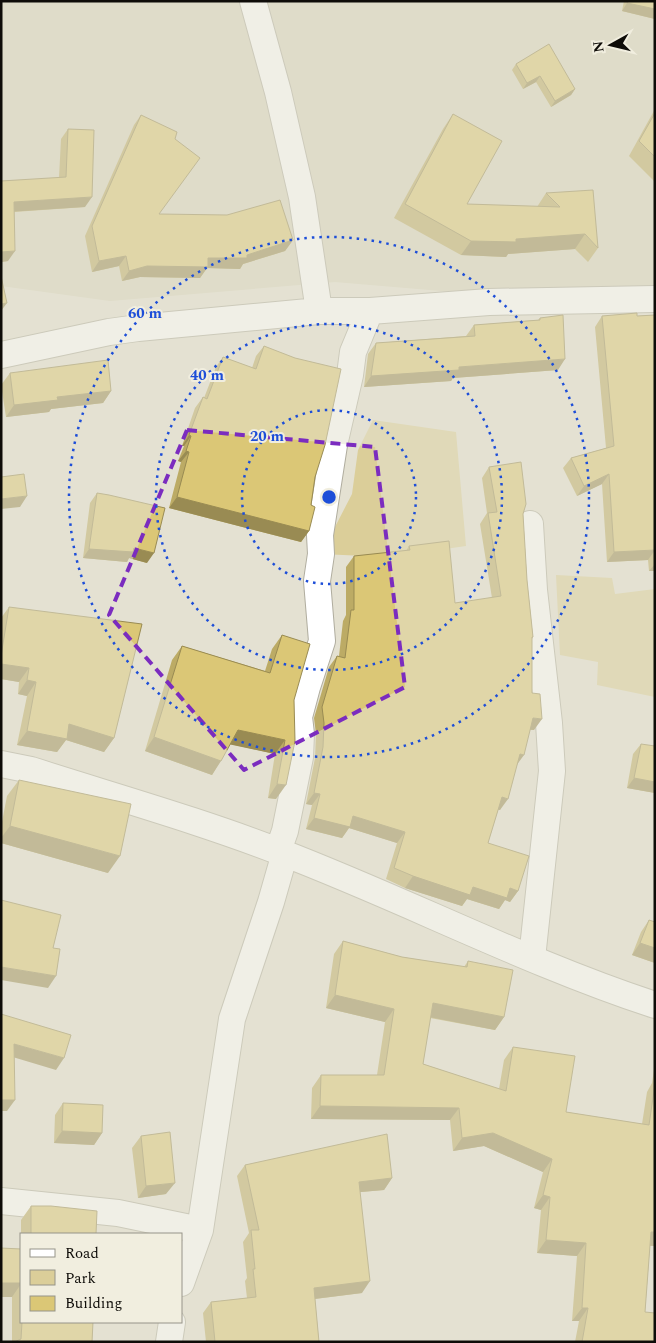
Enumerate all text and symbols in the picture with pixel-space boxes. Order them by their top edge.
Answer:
north arrow [586,20,636,70]
text: N [587,40,610,54]
text: 60 m [128,302,163,325]
text: 40 m [190,364,225,387]
text: 20 m [250,425,285,448]
centre of rings [320,488,338,506]
legend [20,1233,182,1323]
text: Road [65,1242,99,1265]
text: Park [65,1267,96,1290]
text: Building [65,1292,122,1315]

